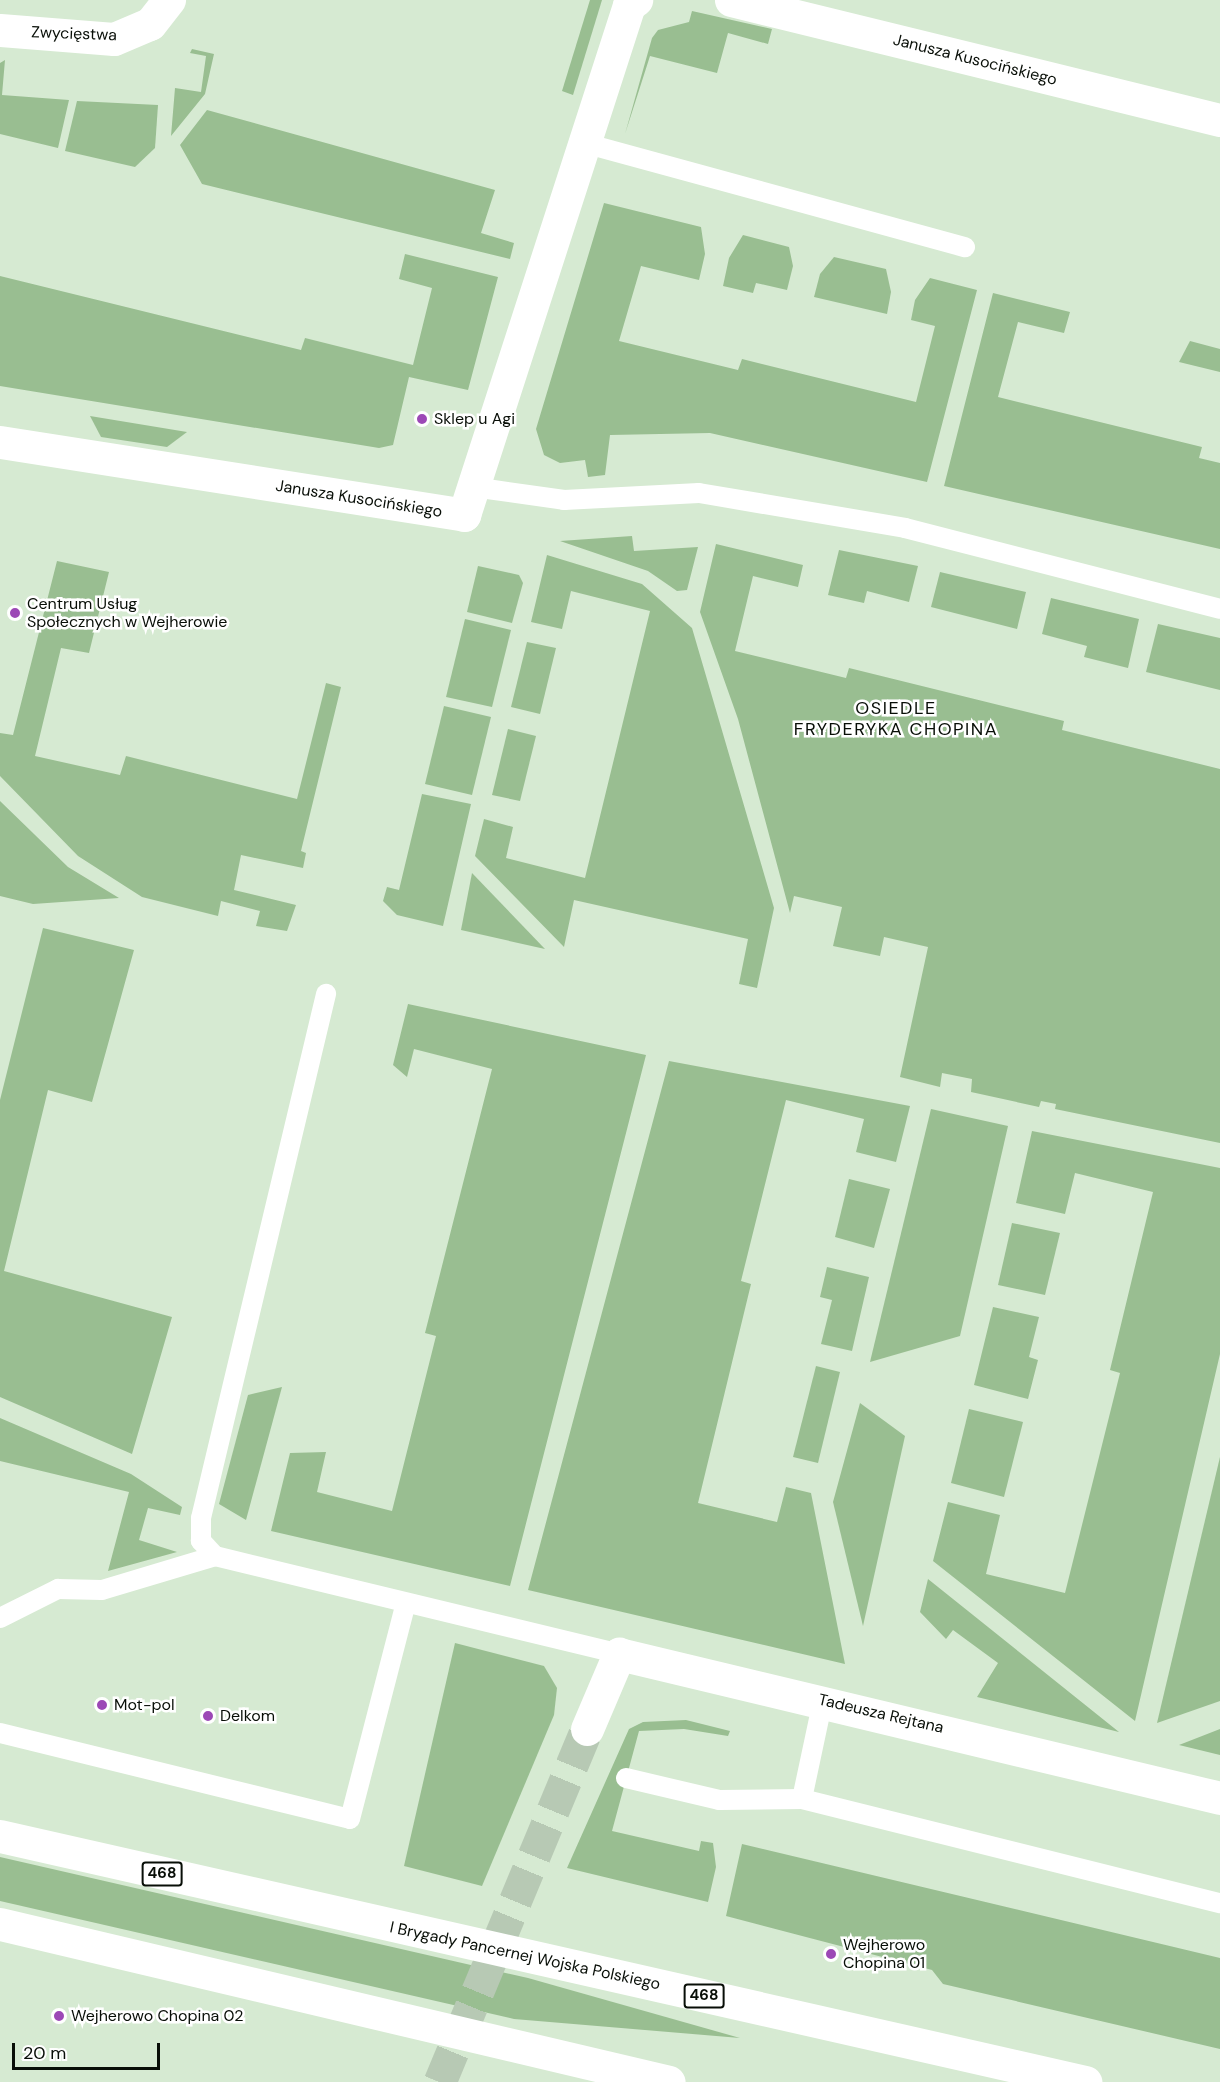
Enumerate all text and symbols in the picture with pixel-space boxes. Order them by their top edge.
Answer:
street label: Zwycięstwa [31,23,117,45]
street label: Janusza Kusocińskiego [891,30,1059,90]
place label: Sklep u Agi [434,409,515,429]
marker: Sklep u Agi [415,412,429,426]
street label: Janusza Kusocińskiego [274,476,444,522]
place label: Centrum Usług Społecznych w Wejherowie [27,594,227,632]
marker: Centrum Usług Społecznych w Wejherowie [8,606,22,620]
district label: OSIEDLE FRYDERYKA CHOPINA [794,698,998,740]
street label: Tadeusza Rejtana [816,1690,946,1738]
place label: Mot-pol [114,1695,175,1715]
marker: Mot-pol [95,1698,109,1712]
place label: Delkom [220,1706,275,1726]
marker: Delkom [201,1709,215,1723]
road number: 468 [141,1862,183,1886]
street label: I Brygady Pancernej Wojska Polskiego [388,1918,662,1994]
place label: Wejherowo Chopina 01 [843,1935,925,1973]
marker: Wejherowo Chopina 01 [824,1947,838,1961]
road number: 468 [683,1984,725,2008]
place label: Wejherowo Chopina 02 [71,2006,244,2026]
marker: Wejherowo Chopina 02 [52,2009,66,2023]
scale bar [15,2031,164,2069]
text: 20 m [23,2041,66,2065]

